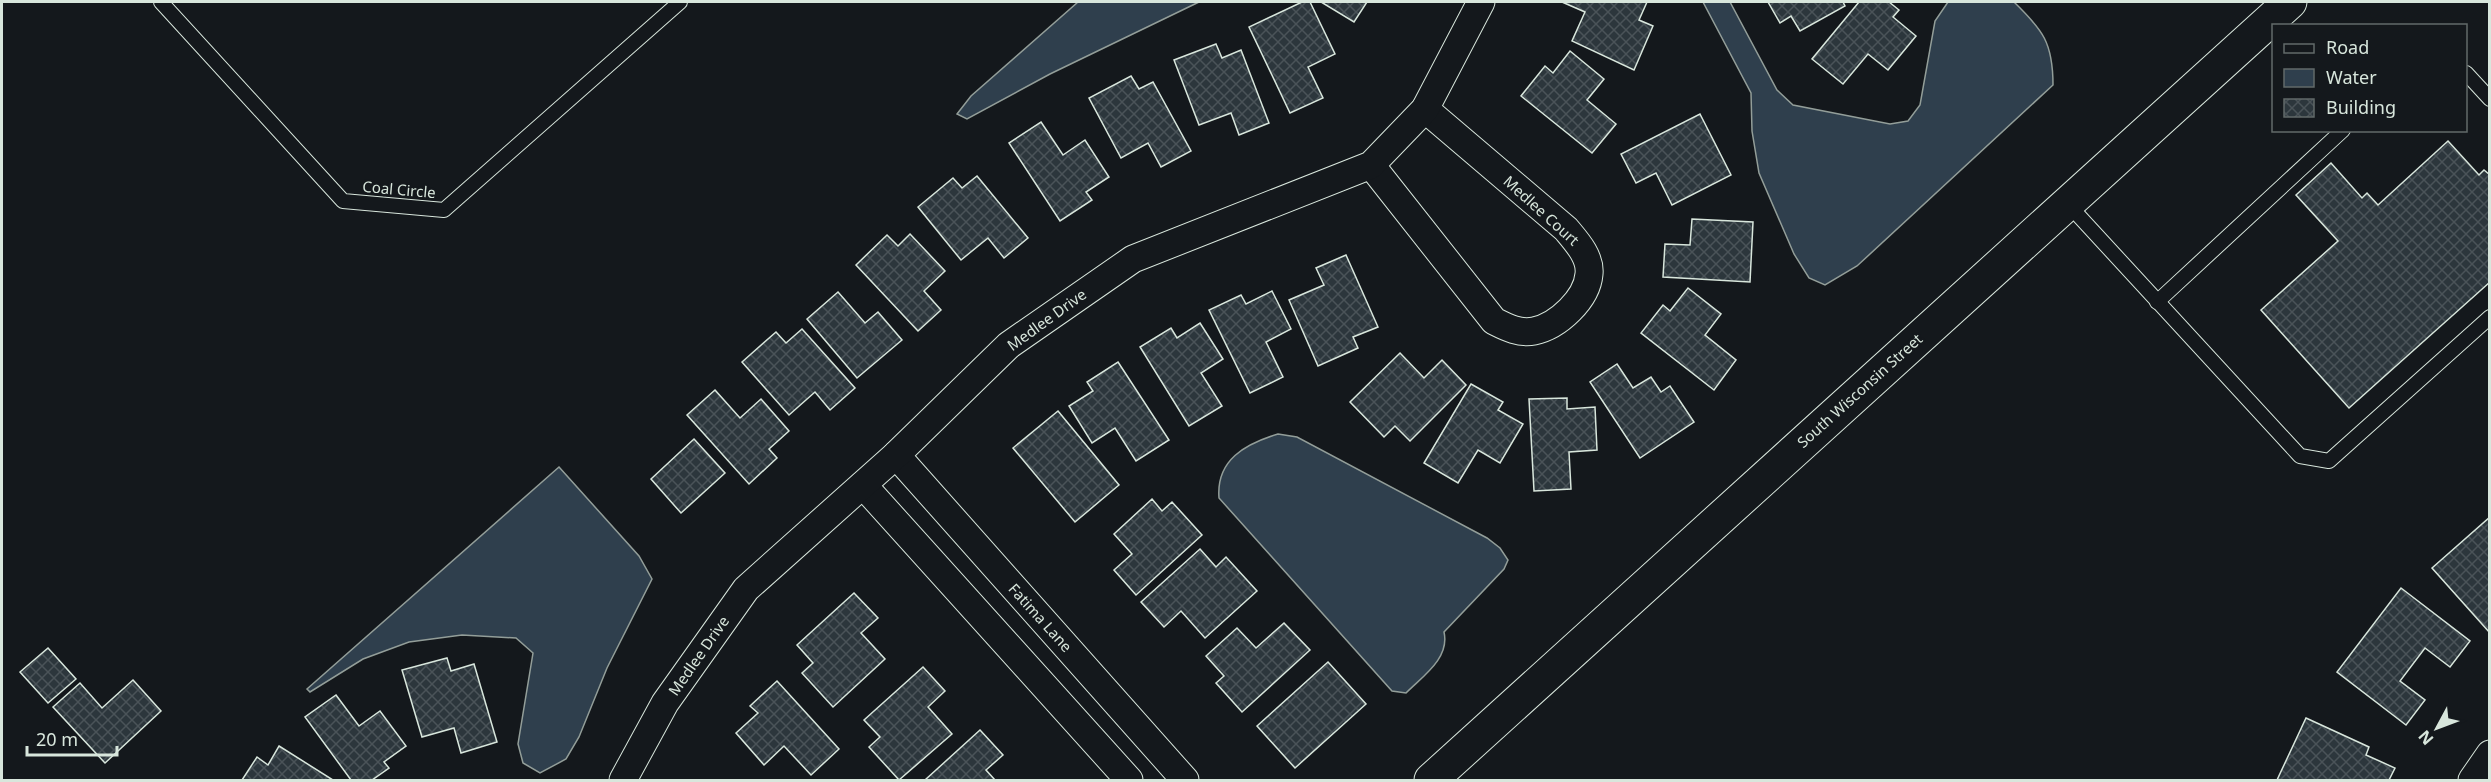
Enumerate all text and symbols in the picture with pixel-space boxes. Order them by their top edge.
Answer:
legend [2272,24,2467,132]
text: Road [2326,35,2369,59]
text: Water [2326,65,2377,89]
text: Building [2326,95,2396,119]
street label: Medlee Court [1500,171,1584,250]
street label: Coal Circle [362,176,437,202]
street label: Medlee Drive [1003,284,1090,355]
street label: South Wisconsin Street [1793,328,1927,452]
street label: Fatima Lane [1005,579,1077,656]
street label: Medlee Drive [663,612,733,699]
north arrow [2407,698,2467,758]
scale bar [27,719,117,757]
text: N [2413,726,2438,750]
text: 20 m [36,727,78,751]

